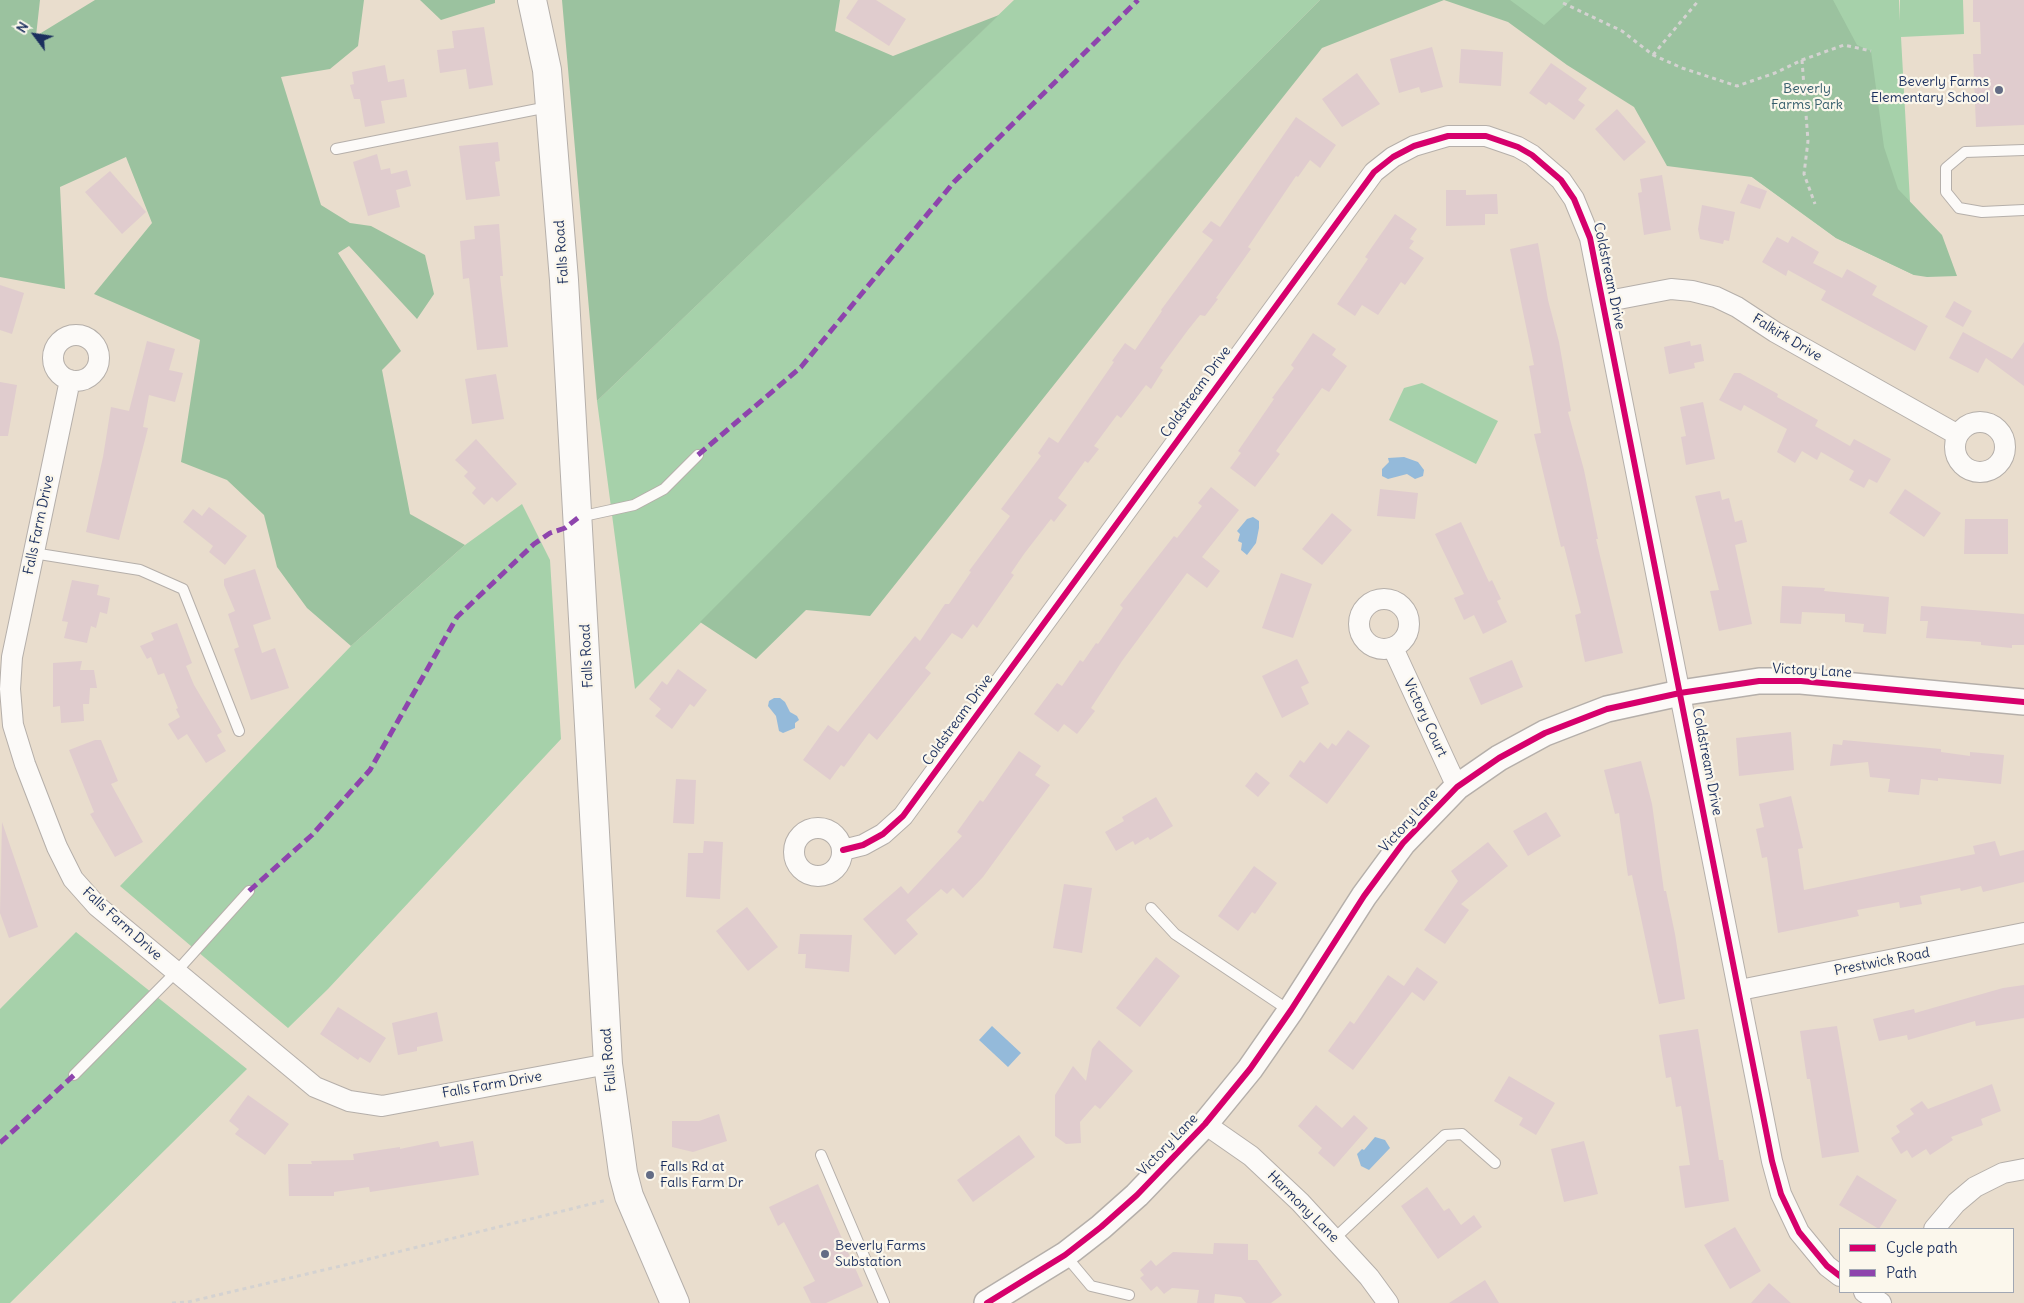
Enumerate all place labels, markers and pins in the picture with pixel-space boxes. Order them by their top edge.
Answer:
place label: Beverly Farms Elementary School [1871,74,1989,106]
marker: Beverly Farms Elementary School [1993,84,2005,96]
place label: Falls Rd at Falls Farm Dr [660,1159,743,1192]
marker: Falls Rd at Falls Farm Dr [644,1169,656,1181]
place label: Beverly Farms Substation [835,1238,926,1270]
marker: Beverly Farms Substation [819,1248,831,1260]

